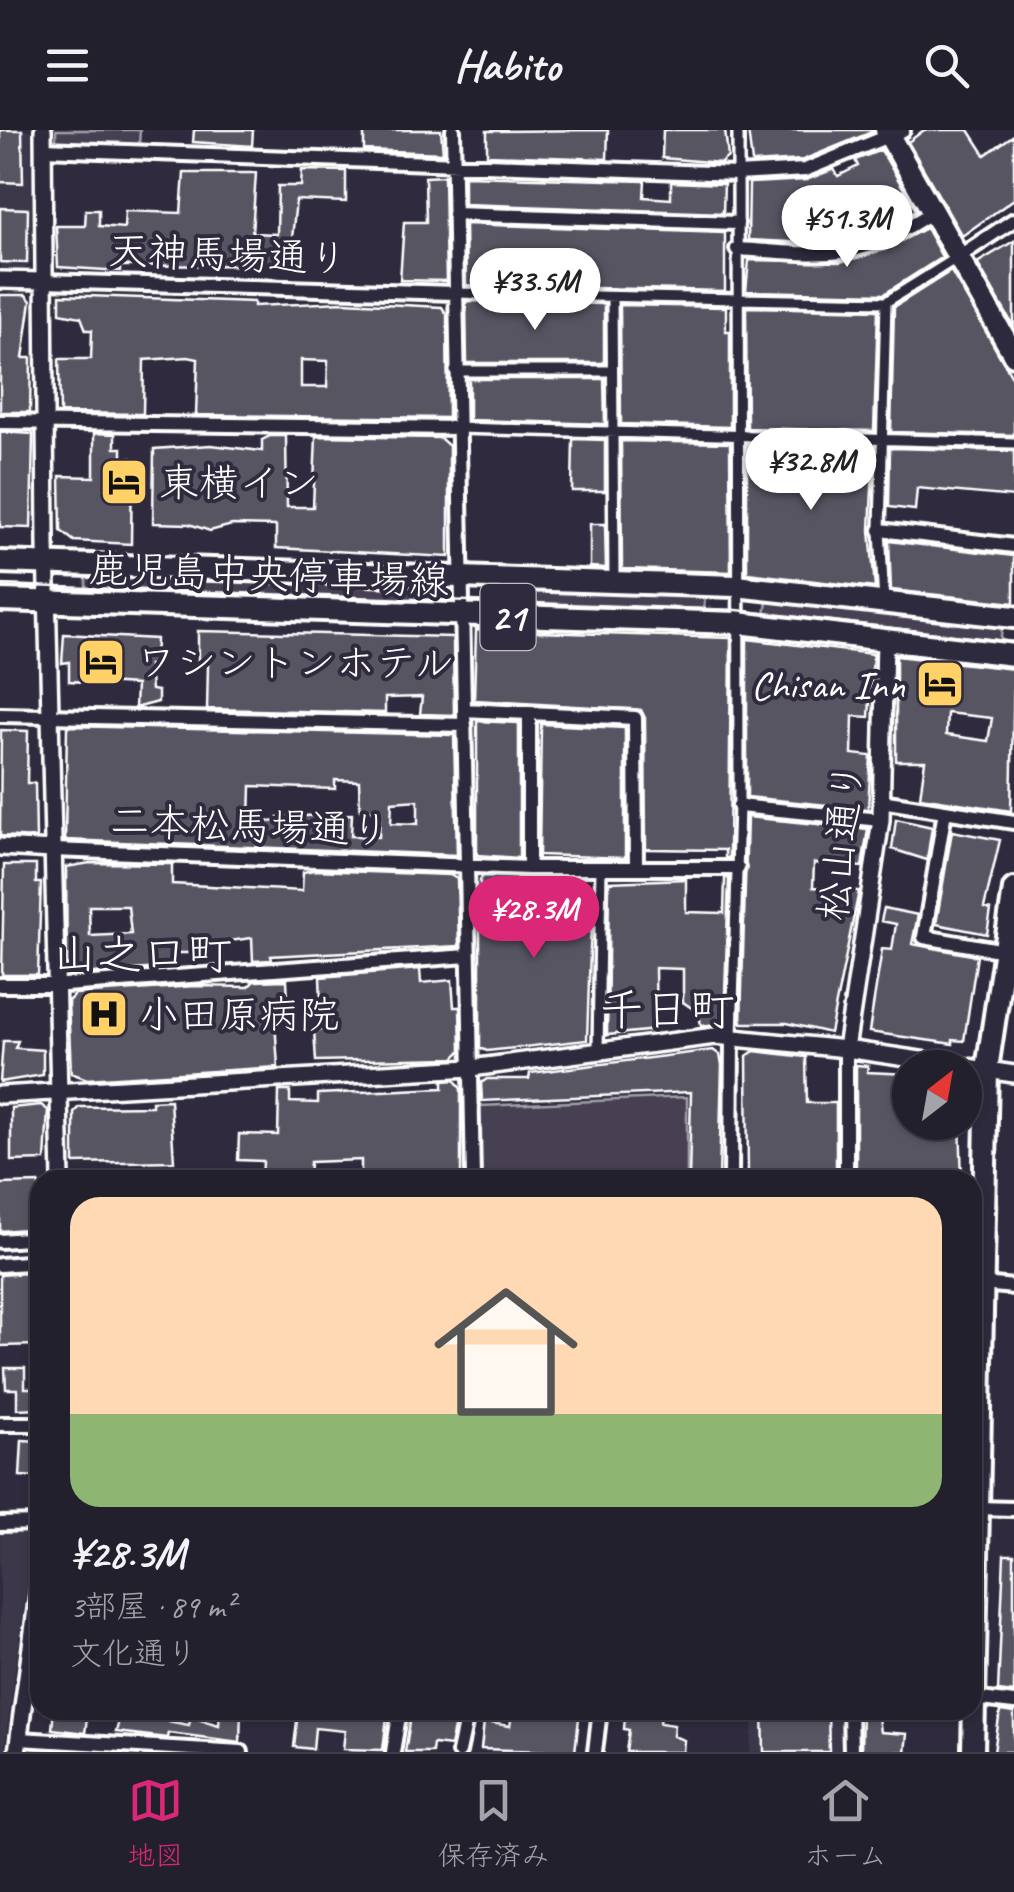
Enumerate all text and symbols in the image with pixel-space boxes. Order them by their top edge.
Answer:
text: Habito [454,37,560,94]
icon: menu [40,38,95,93]
icon: search [919,38,974,93]
pin: ¥51.3M [766,185,928,270]
text: ¥51.3M [804,197,890,238]
street label: 天神馬場通り [107,226,349,284]
pin: ¥33.5M [454,248,616,333]
text: ¥33.5M [492,260,578,301]
pin: ¥32.8M [730,428,892,513]
text: ¥32.8M [767,440,855,481]
hotel icon: 東横イン [98,456,150,508]
place label: 東横イン [159,458,319,508]
street label: 鹿児島中央停車場線 [88,544,450,606]
road number: 21 [480,584,536,650]
hotel icon: ワシントンホテル [75,636,127,688]
place label: ワシントンホテル [136,638,454,688]
hotel icon: Chisan Inn [914,658,966,710]
place label: Chisan Inn [751,660,906,710]
street label: 松山通り [808,759,874,923]
street label: 二本松馬場通り [109,796,391,856]
pin: ¥28.3M [453,876,615,961]
text: ¥28.3M [490,888,578,929]
district label: 山之口町 [52,926,232,983]
district label: 千日町 [599,982,735,1039]
hospital icon: 小田原病院 [78,988,130,1040]
place label: 小田原病院 [139,990,339,1040]
north arrow [892,1050,982,1140]
map controls [892,1050,982,1140]
icon: home [416,1262,596,1442]
text: ¥28.3M [70,1527,185,1580]
text: 3部屋 · 89 m² [70,1586,235,1627]
text: 文化通り [70,1633,198,1674]
tab: 地図 [127,1773,183,1873]
tab: 保存済み [438,1773,550,1873]
tab: ホーム [804,1773,887,1873]

